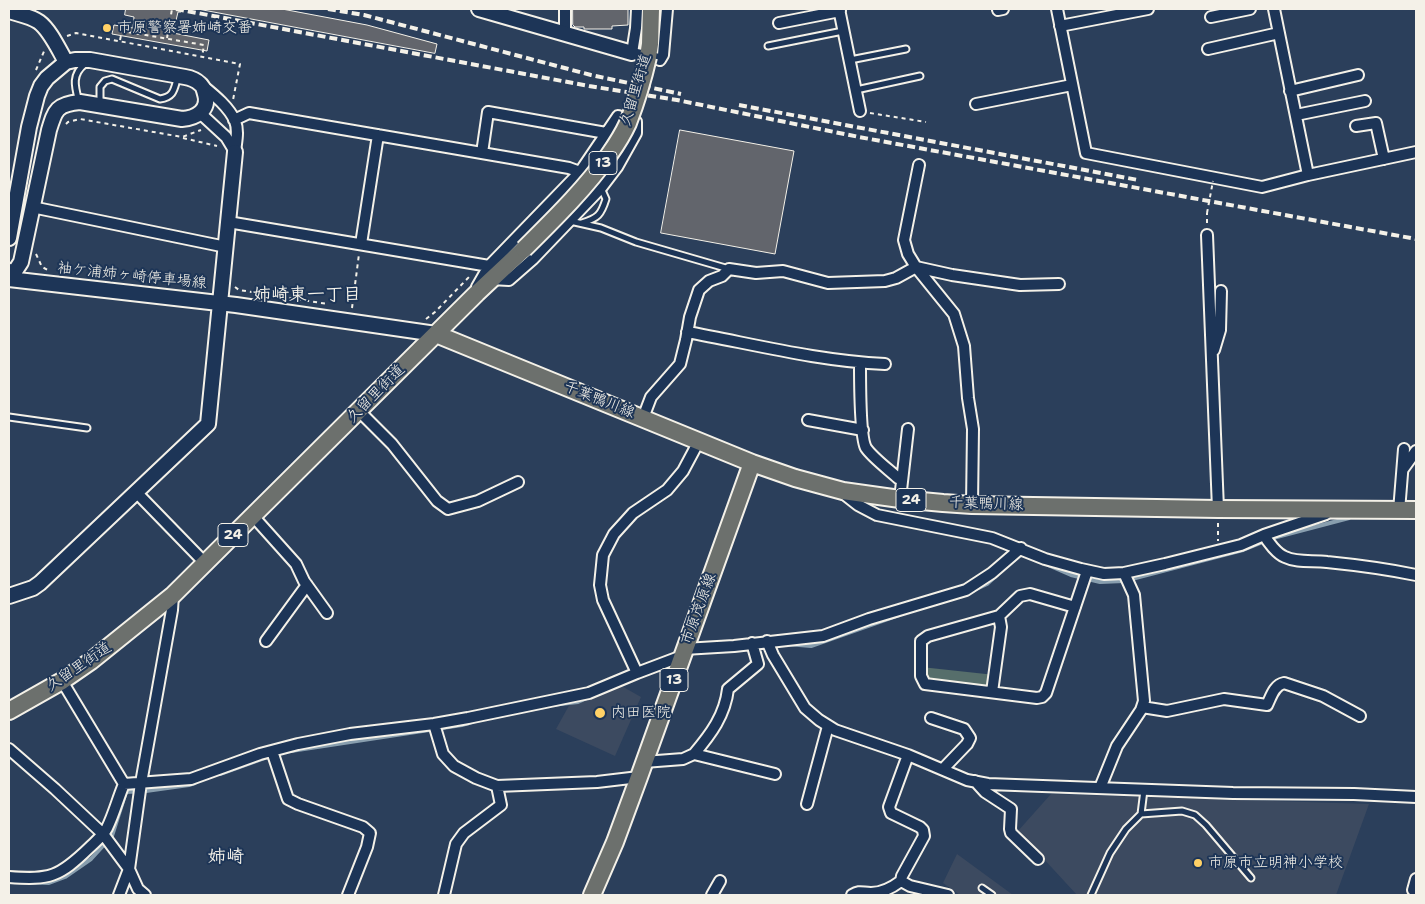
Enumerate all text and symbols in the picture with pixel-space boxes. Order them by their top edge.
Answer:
place label: 市原警察署姉崎交番 [117,19,252,37]
marker: 市原警察署姉崎交番 [101,22,113,34]
street label: 久留里街道 [616,52,656,128]
road number: 13 [589,152,617,174]
street label: 袖ケ浦姉ヶ崎停車場線 [56,259,208,293]
district label: 姉崎東一丁目 [253,284,361,306]
street label: 久留里街道 [343,361,409,427]
street label: 千葉鴨川線 [561,378,637,422]
road number: 24 [896,488,926,512]
street label: 千葉鴨川線 [948,494,1024,514]
road number: 24 [218,524,248,546]
street label: 市原茂原線 [678,571,720,647]
street label: 久留里街道 [43,639,115,695]
road number: 13 [660,668,688,692]
place label: 内田医院 [611,704,671,722]
marker: 内田医院 [593,706,607,720]
district label: 姉崎 [208,846,244,868]
place label: 市原市立明神小学校 [1208,854,1343,872]
marker: 市原市立明神小学校 [1192,857,1204,869]

